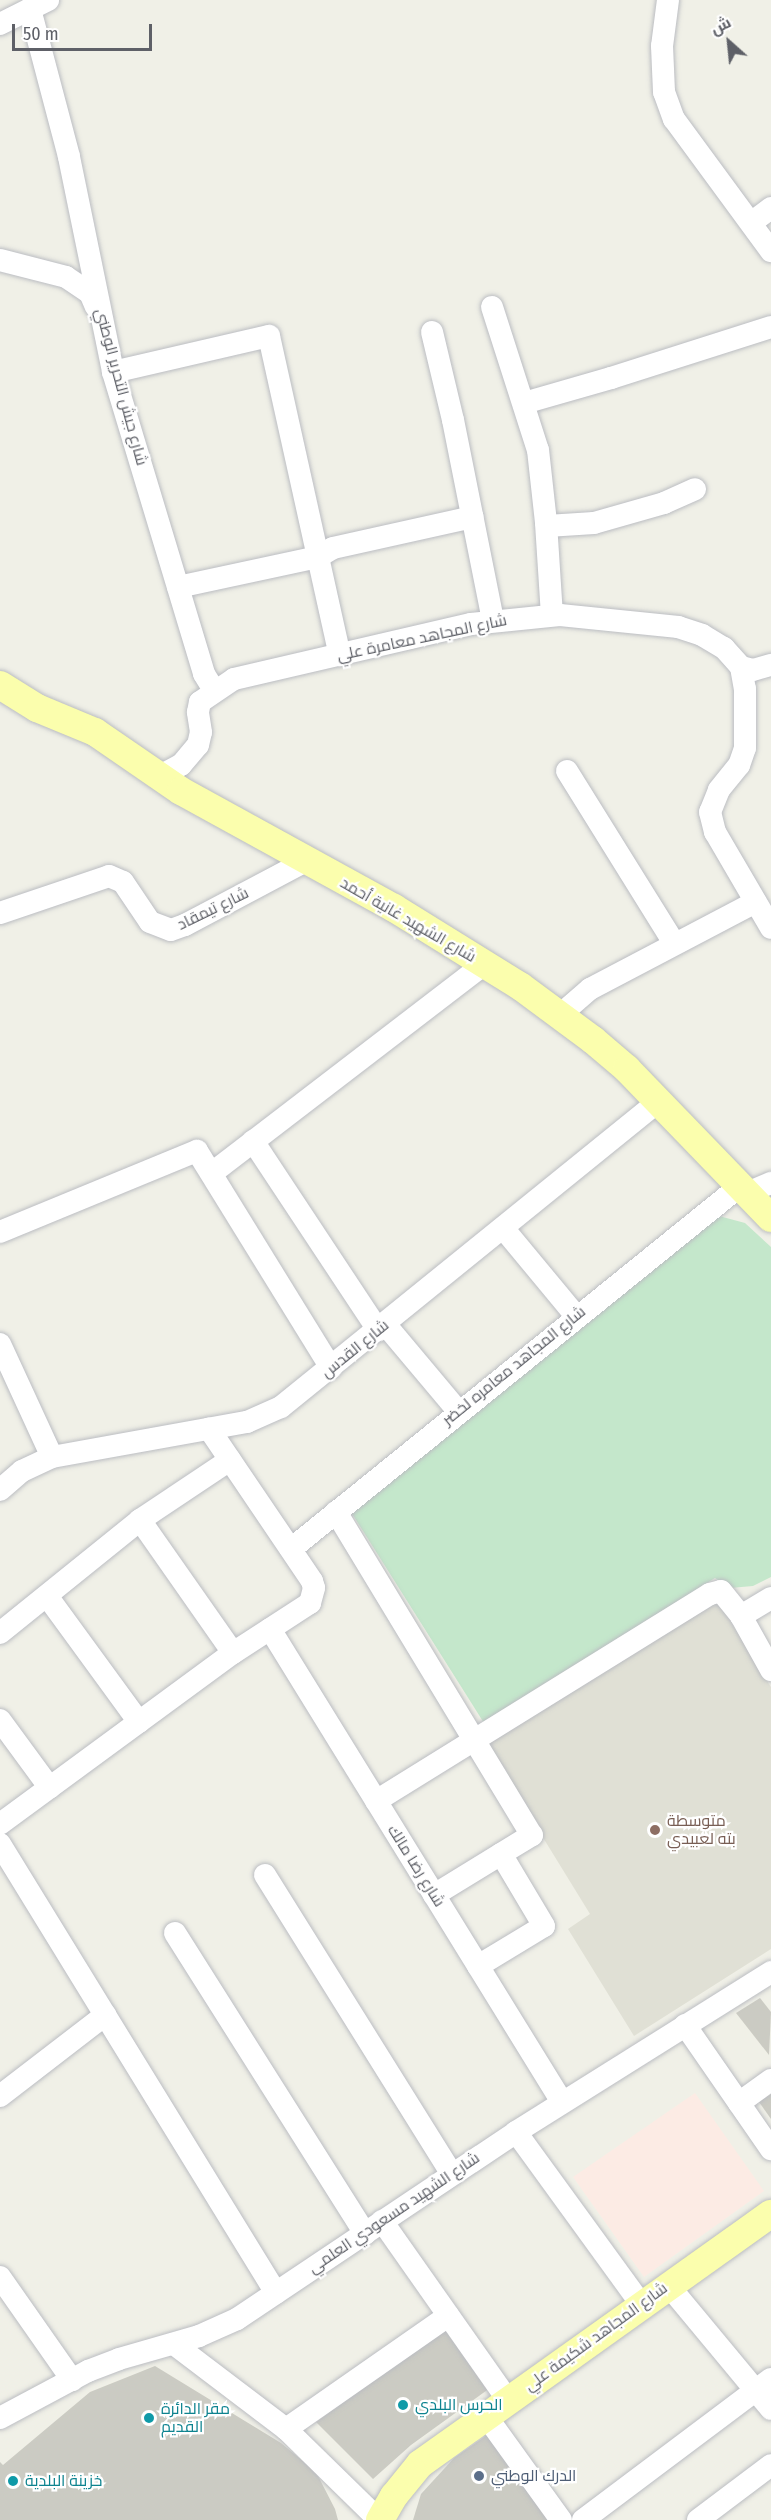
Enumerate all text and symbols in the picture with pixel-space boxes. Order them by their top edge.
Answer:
scale bar [15,12,154,50]
north arrow [699,12,759,72]
text: ش [707,12,734,39]
text: 50 m [23,23,59,45]
street label: شارع جيش التحرير الوطني [91,306,151,468]
street label: شارع المجاهد معامرة علي [335,611,509,665]
street label: شارع الشهيد غانية أحمد [337,873,479,967]
street label: شارع تيمقاد [174,883,252,935]
street label: شارع المجاهد معامره لخضر [438,1302,590,1430]
street label: شارع القدس [317,1316,393,1382]
place label: متوسطة بته لعبيدي [667,1811,736,1849]
street label: شارع رضا مالك [383,1821,449,1911]
marker: متوسطة بته لعبيدي [648,1823,662,1837]
street label: شارع الشهيد مسعودي العلمي [305,2148,483,2278]
street label: شارع المجاهد شكيمة علي [521,2279,671,2395]
place label: الحرس البلدي [415,2395,503,2415]
marker: الحرس البلدي [396,2398,410,2412]
place label: مقر الدائرة القديم [161,2399,230,2437]
marker: مقر الدائرة القديم [142,2411,156,2425]
place label: الدرك الوطني [491,2466,576,2486]
marker: الدرك الوطني [472,2469,486,2483]
place label: خزينة البلدية [25,2471,102,2491]
marker: خزينة البلدية [6,2474,20,2488]

